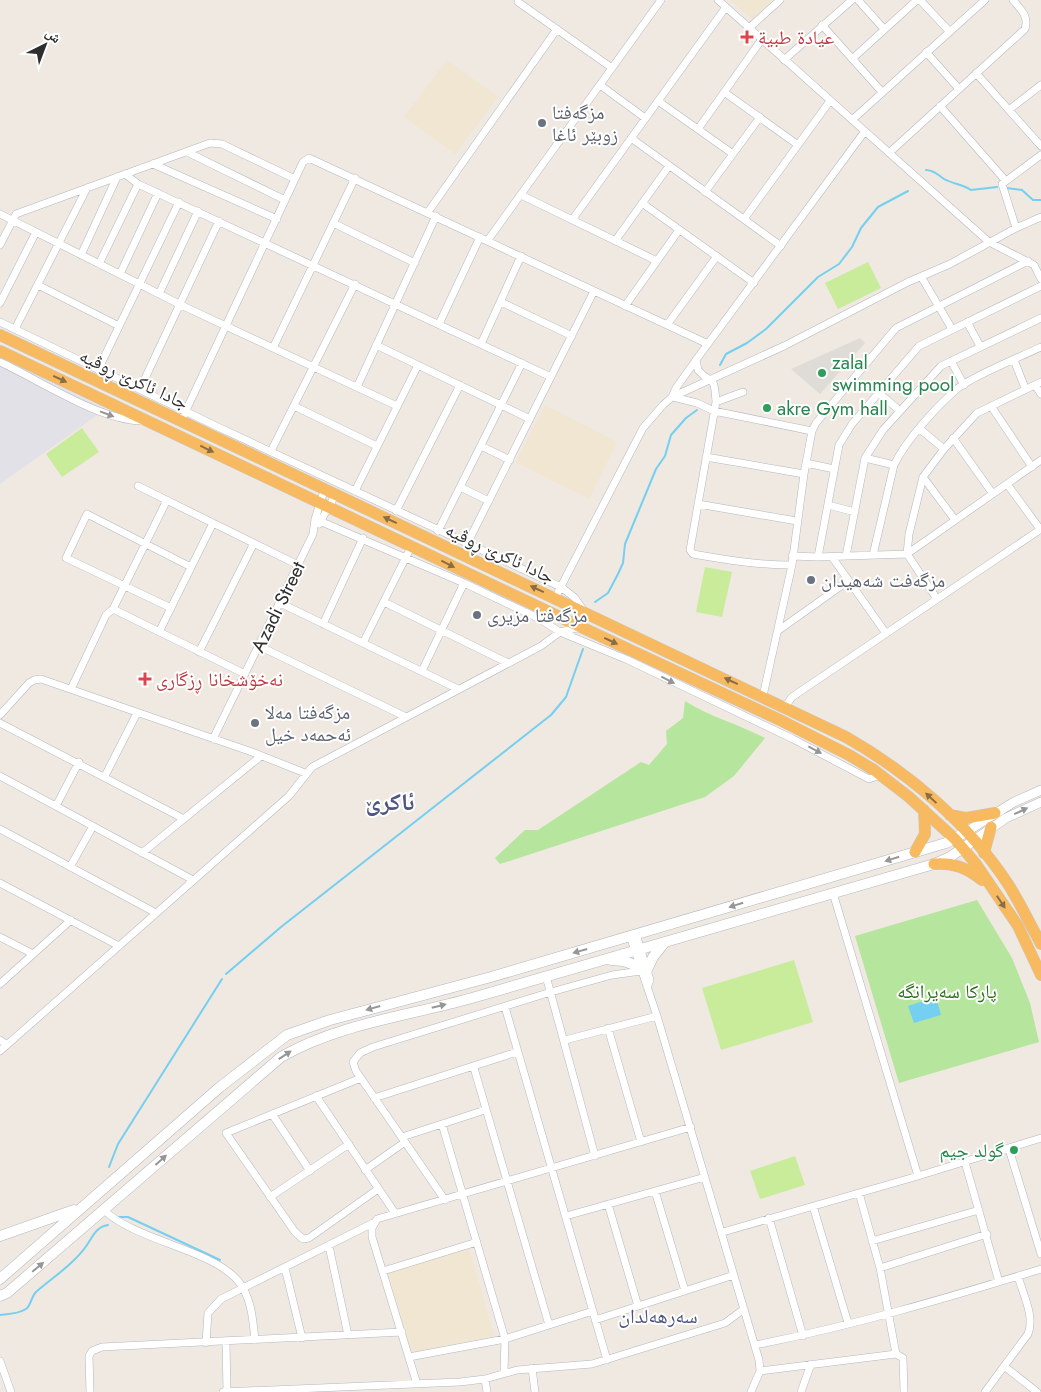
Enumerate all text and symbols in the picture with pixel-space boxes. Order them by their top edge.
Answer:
north arrow [20,20,70,70]
text: ش [41,23,66,48]
place label: عيادة طبية [758,24,834,51]
marker: عيادة طبية [740,30,754,44]
place label: مزگەفتا زوبێر ئاغا [552,99,618,148]
marker: مزگەفتا زوبێر ئاغا [536,117,548,129]
street label: جادا ئاکرێ ڕوڤیە [75,342,193,417]
place label: zalal swimming pool [832,349,954,398]
marker: zalal swimming pool [816,367,828,379]
one-way arrow [53,375,67,383]
place label: akre Gym hall [777,395,888,422]
marker: akre Gym hall [761,402,773,414]
one-way arrow [100,410,114,418]
one-way arrow [200,445,214,453]
one-way arrow [383,516,397,524]
street label: جادا ئاکرێ ڕوڤیە [441,516,559,591]
street label: Azadi Street [244,557,312,657]
one-way arrow [441,560,455,568]
place label: مزگەفت شه‌هيدان [821,567,945,594]
marker: مزگەفت شه‌هيدان [805,574,817,586]
one-way arrow [529,585,544,594]
place label: مزگەفتا مزیری [487,602,587,629]
marker: مزگەفتا مزیری [471,609,483,621]
one-way arrow [604,637,618,645]
place label: نەخۆشخانا ڕزگاری [156,666,283,694]
marker: نەخۆشخانا ڕزگاری [138,672,152,686]
one-way arrow [661,676,675,684]
one-way arrow [724,676,738,684]
place label: مزگەفتا مەلا ئەحمەد خیل [265,699,351,748]
marker: مزگەفتا مەلا ئەحمەد خیل [249,717,261,729]
one-way arrow [808,746,821,755]
district label: ئاکرێ [366,784,414,819]
one-way arrow [925,792,937,804]
one-way arrow [1014,806,1028,814]
one-way arrow [885,856,900,864]
one-way arrow [996,895,1006,908]
one-way arrow [729,902,744,910]
one-way arrow [573,947,588,955]
park label: پارکا سەیرانگه [897,978,997,1005]
one-way arrow [432,1002,447,1010]
one-way arrow [366,1005,381,1013]
one-way arrow [278,1051,292,1060]
place label: گولد جیم [940,1137,1004,1164]
marker: گولد جیم [1008,1144,1020,1156]
one-way arrow [154,1154,166,1166]
one-way arrow [32,1261,45,1272]
district label: سەرهەلدان [618,1302,698,1331]

